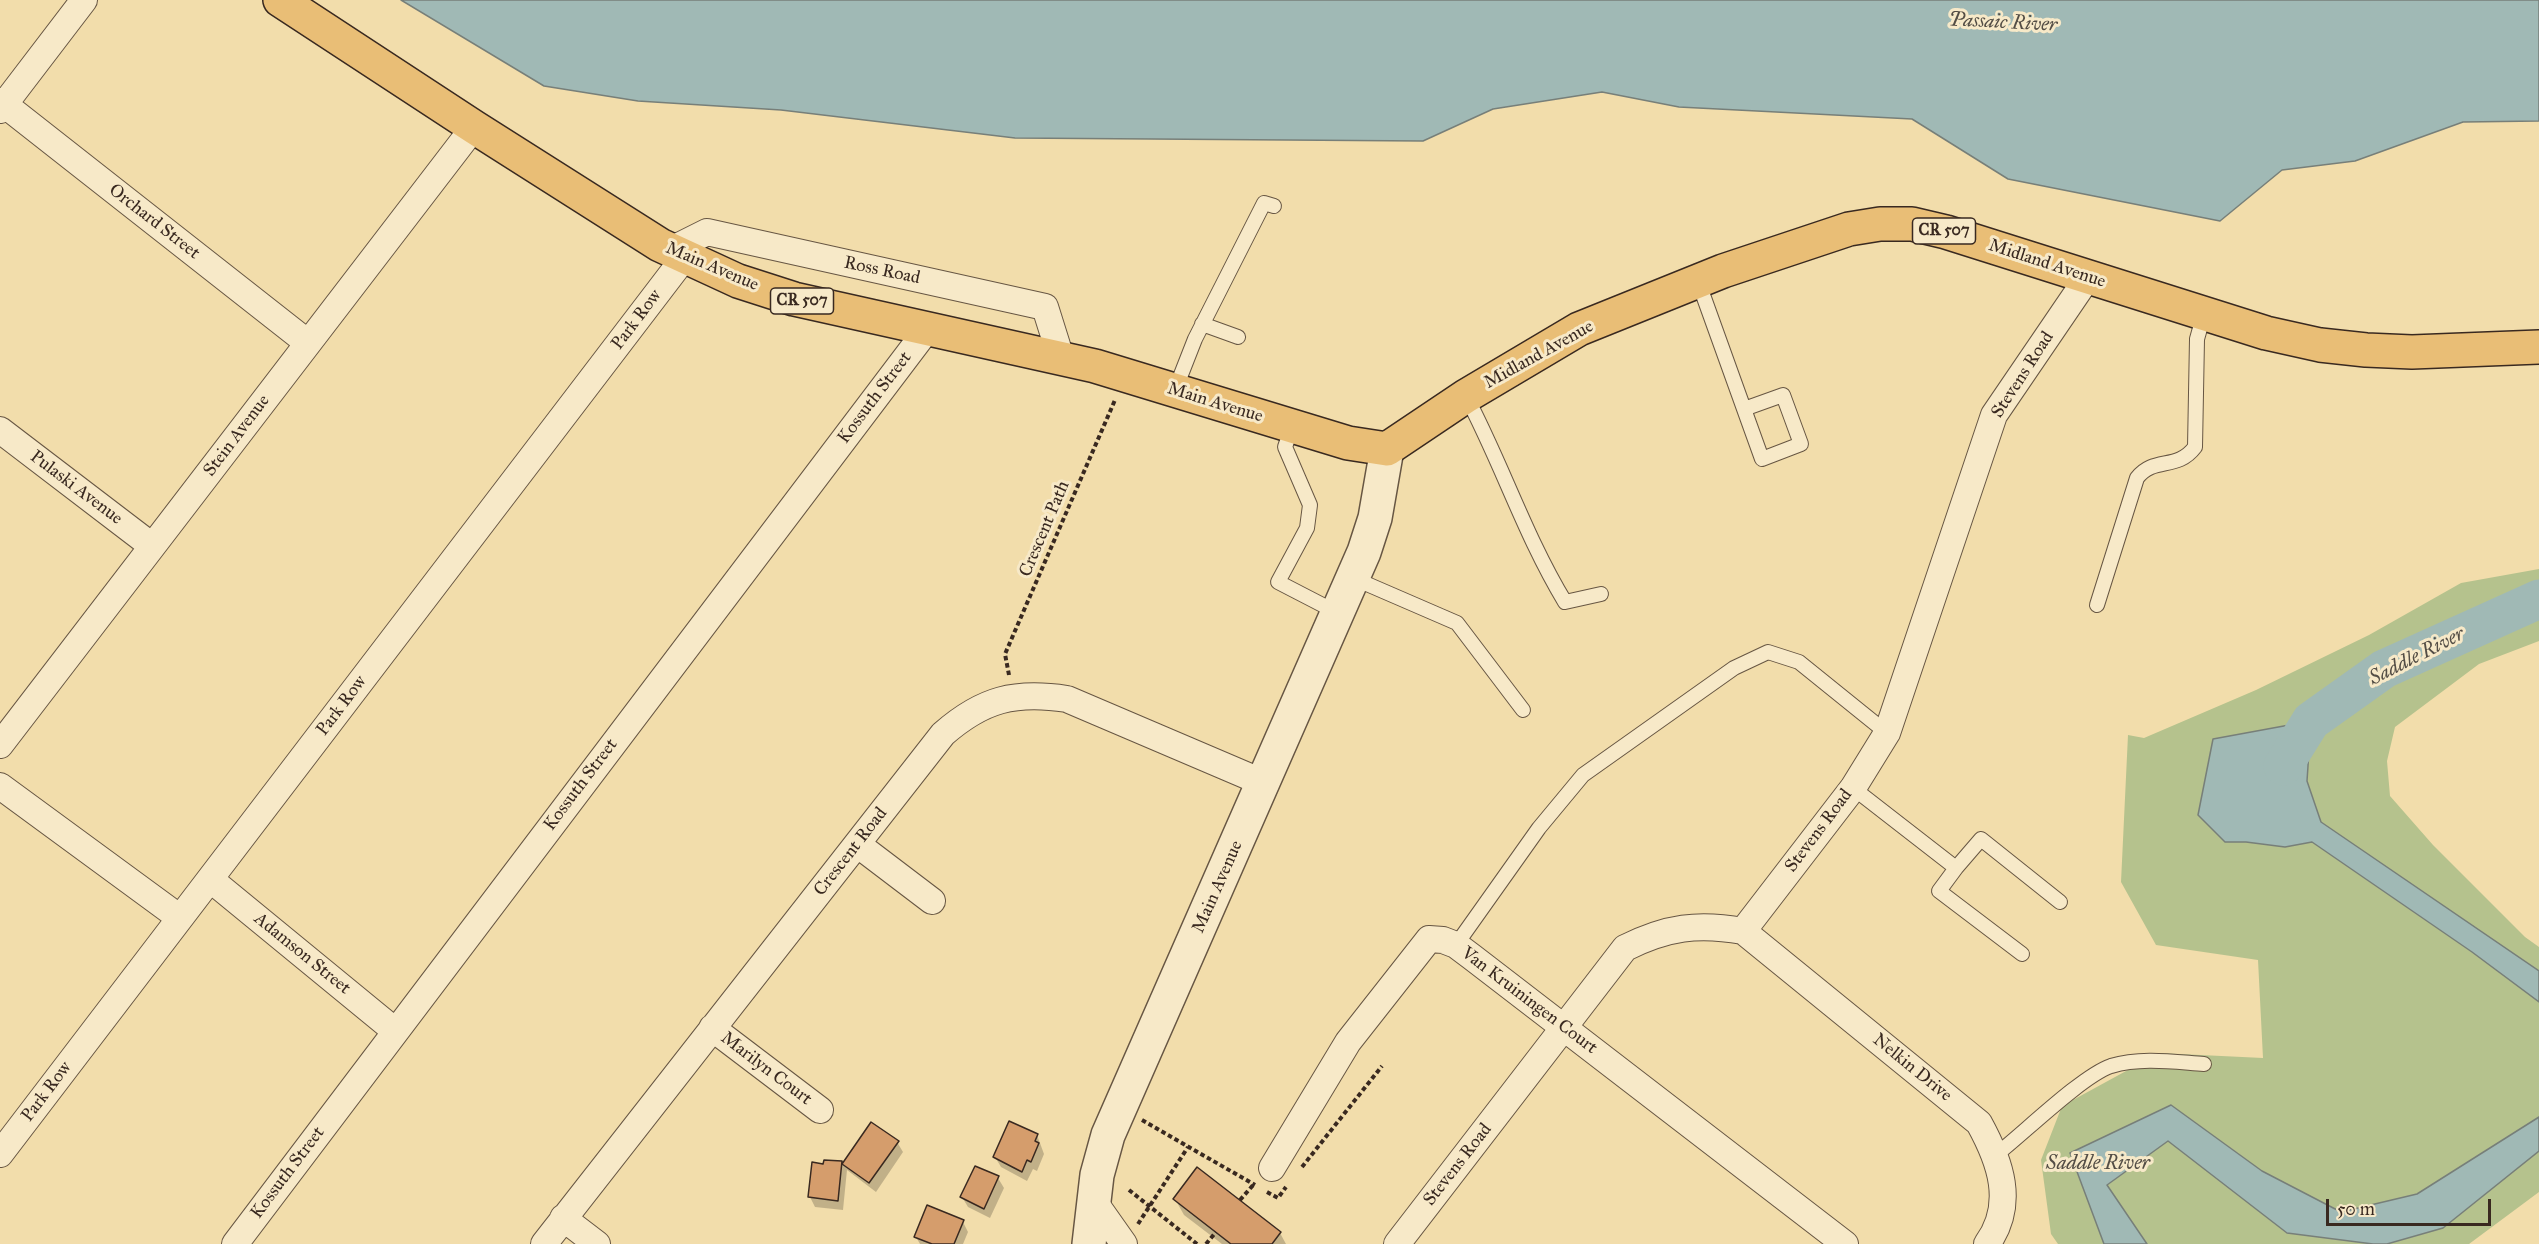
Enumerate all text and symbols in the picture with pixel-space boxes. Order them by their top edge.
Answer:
water label: Passaic River [1948,8,2058,38]
street label: Orchard Street [104,180,204,264]
road number: CR 507 [1912,218,1976,244]
street label: Midland Avenue [1986,235,2108,293]
street label: Main Avenue [662,238,762,296]
street label: Ross Road [842,252,922,290]
street label: Park Row [607,286,667,354]
road number: CR 507 [770,288,834,314]
street label: Midland Avenue [1481,316,1597,394]
street label: Stevens Road [1987,328,2059,422]
street label: Kossuth Street [833,348,917,448]
street label: Main Avenue [1165,378,1265,428]
street label: Stein Avenue [199,391,275,481]
street label: Pulaski Avenue [26,446,126,530]
street label: Crescent Path [1015,478,1075,580]
water label: Saddle River [2365,623,2469,691]
street label: Park Row [312,672,372,740]
street label: Kossuth Street [539,735,623,835]
street label: Stevens Road [1781,785,1857,877]
street label: Crescent Road [810,803,892,901]
street label: Main Avenue [1188,837,1248,937]
street label: Adamson Street [249,909,355,999]
street label: Van Kruiningen Court [1457,943,1601,1059]
street label: Marilyn Court [716,1028,816,1110]
street label: Nelkin Drive [1868,1029,1956,1107]
street label: Park Row [17,1058,77,1126]
street label: Stevens Road [1419,1120,1497,1210]
street label: Kossuth Street [246,1123,330,1223]
water label: Saddle River [2046,1152,2150,1176]
scale bar [2329,1187,2494,1225]
text: 50 m [2337,1198,2375,1220]

